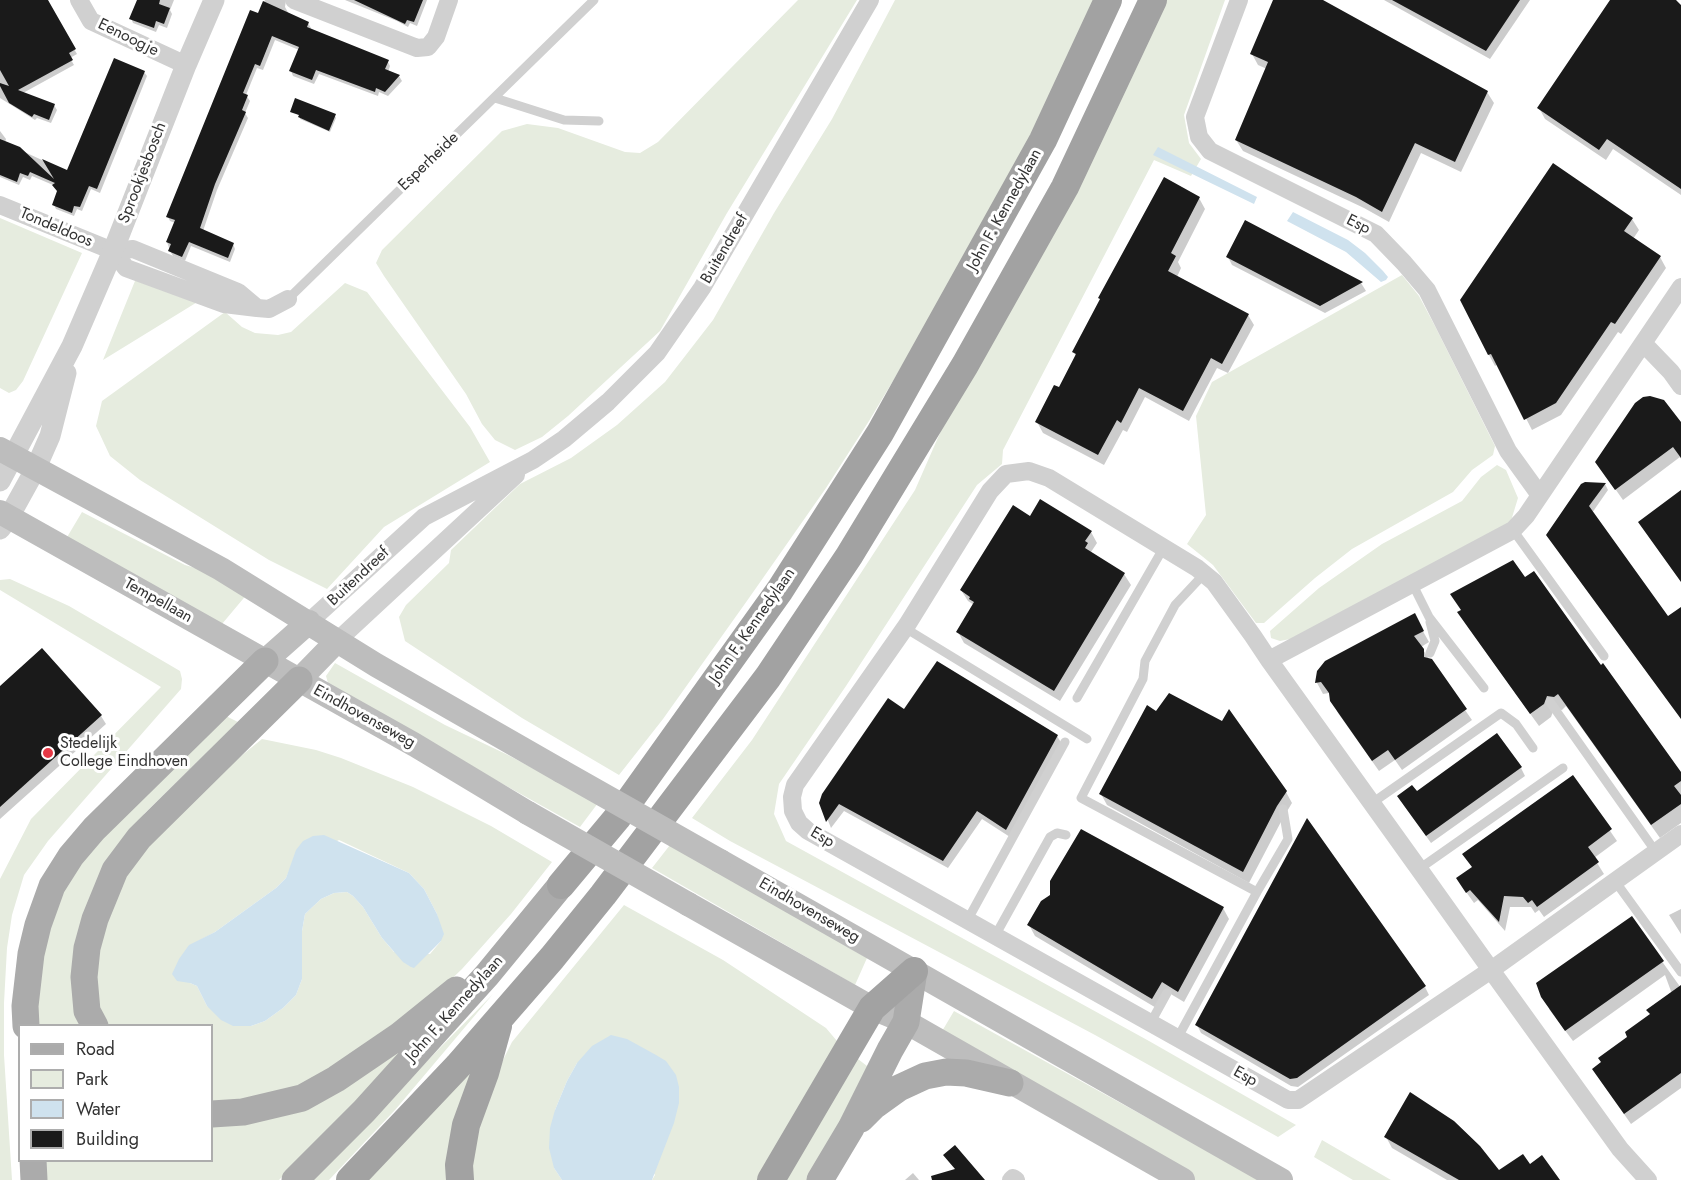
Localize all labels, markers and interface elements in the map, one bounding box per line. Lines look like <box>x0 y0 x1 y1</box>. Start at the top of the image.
street label: Eenoogje <box>94 15 162 61</box>
street label: Sprookjesbosch <box>115 120 171 226</box>
street label: Esperheide <box>395 129 463 195</box>
street label: John F. Kennedylaan <box>964 146 1046 274</box>
street label: Tondeldoos <box>17 204 95 252</box>
street label: Buitendreef <box>697 211 753 287</box>
street label: Esp <box>1343 211 1373 239</box>
street label: Buitendreef <box>324 544 394 610</box>
street label: John F. Kennedylaan <box>706 565 800 687</box>
street label: Tempellaan <box>121 574 195 628</box>
street label: Eindhovenseweg <box>310 681 418 753</box>
place label: Stedelijk College Eindhoven <box>60 734 188 772</box>
marker: Stedelijk College Eindhoven <box>41 746 55 760</box>
street label: Esp <box>807 823 837 853</box>
street label: Eindhovenseweg <box>755 874 863 948</box>
street label: John F. Kennedylaan <box>402 952 508 1066</box>
legend <box>18 1024 213 1162</box>
text: Road <box>76 1036 115 1062</box>
street label: Esp <box>1230 1063 1260 1091</box>
text: Park <box>76 1066 108 1092</box>
text: Water <box>76 1096 120 1122</box>
text: Building <box>76 1126 139 1152</box>

